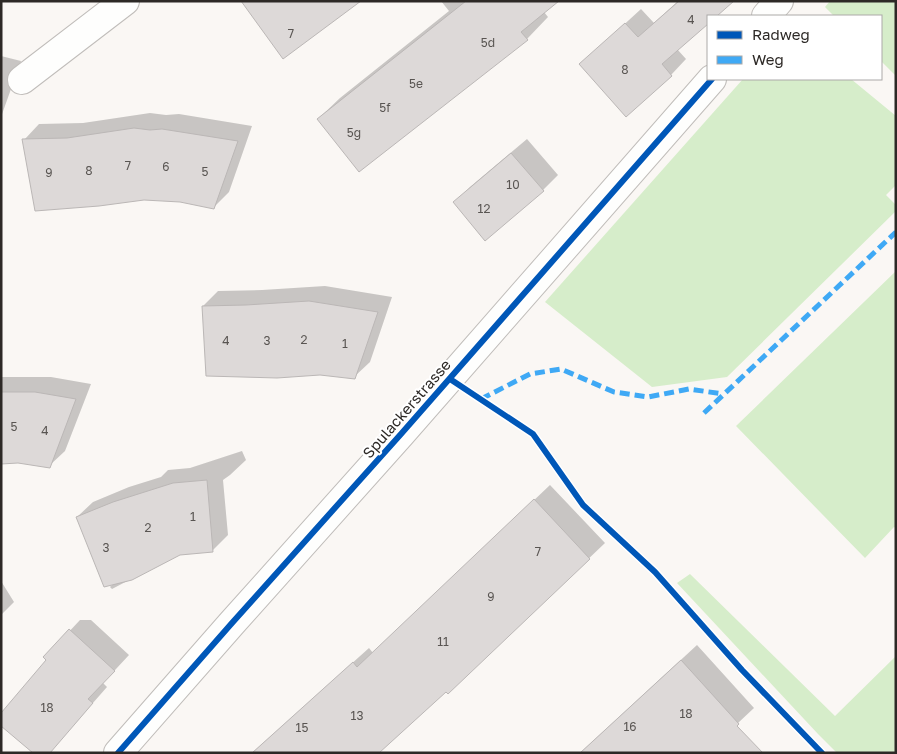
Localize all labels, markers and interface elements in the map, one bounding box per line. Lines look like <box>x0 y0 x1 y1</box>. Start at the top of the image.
house number: 4 <box>687 12 695 27</box>
legend <box>707 15 882 80</box>
text: Radweg <box>752 25 810 43</box>
house number: 7 <box>288 26 294 41</box>
house number: 5d <box>481 35 495 50</box>
text: Weg <box>752 50 784 68</box>
house number: 8 <box>621 62 629 77</box>
house number: 5e <box>409 76 423 91</box>
house number: 5f <box>379 100 391 115</box>
house number: 5g <box>347 125 361 140</box>
house number: 7 <box>125 158 131 173</box>
house number: 6 <box>162 159 170 174</box>
house number: 8 <box>85 163 93 178</box>
house number: 5 <box>202 164 209 179</box>
house number: 9 <box>45 165 53 180</box>
house number: 10 <box>506 177 520 192</box>
house number: 12 <box>478 201 490 216</box>
house number: 2 <box>301 332 308 347</box>
house number: 4 <box>222 333 230 348</box>
house number: 3 <box>263 333 271 348</box>
house number: 1 <box>342 336 348 351</box>
street label: Spulackerstrasse <box>359 355 454 461</box>
house number: 5 <box>11 419 18 434</box>
house number: 4 <box>41 423 49 438</box>
house number: 1 <box>190 509 196 524</box>
house number: 2 <box>145 520 152 535</box>
house number: 3 <box>102 540 110 555</box>
house number: 7 <box>535 544 541 559</box>
house number: 9 <box>487 589 495 604</box>
house number: 11 <box>437 634 449 649</box>
house number: 18 <box>40 700 54 715</box>
house number: 18 <box>679 706 693 721</box>
house number: 13 <box>351 708 363 723</box>
house number: 16 <box>623 719 637 734</box>
house number: 15 <box>296 720 308 735</box>

